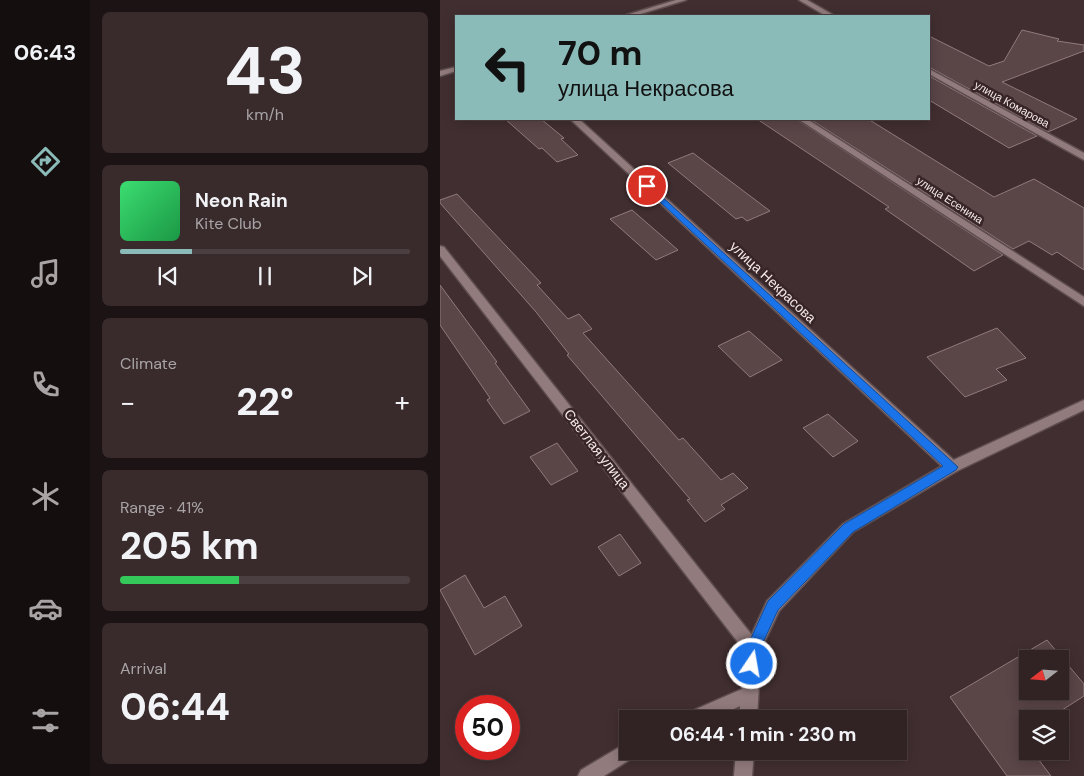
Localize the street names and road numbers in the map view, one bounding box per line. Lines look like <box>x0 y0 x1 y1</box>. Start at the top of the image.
street label: улица Комарова <box>972 78 1053 131</box>
street label: улица Есенина <box>914 173 987 227</box>
street label: улица Некрасова <box>726 237 820 327</box>
street label: Светлая улица <box>560 405 634 493</box>

